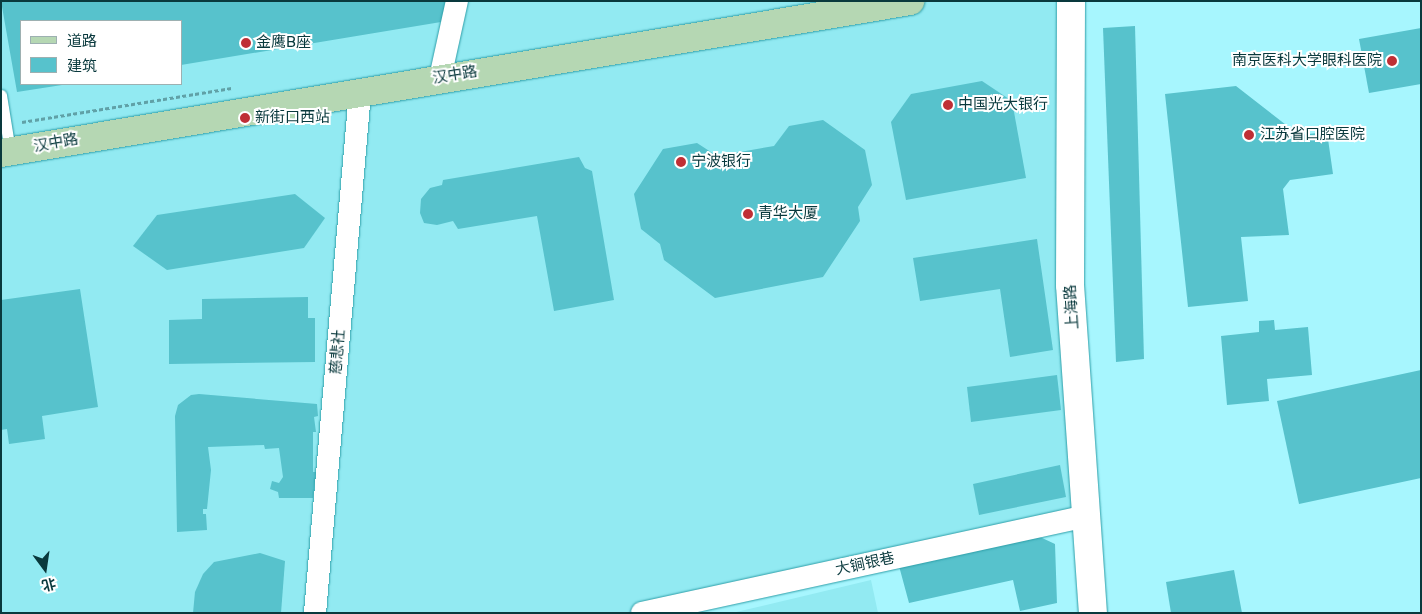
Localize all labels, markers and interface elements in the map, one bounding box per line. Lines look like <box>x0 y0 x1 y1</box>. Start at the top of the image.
legend <box>20 20 182 85</box>
text: 道路 <box>67 32 97 50</box>
place label: 金鹰B座 <box>256 34 311 52</box>
marker: 金鹰B座 <box>240 37 252 49</box>
place label: 南京医科大学眼科医院 <box>1232 52 1382 70</box>
marker: 南京医科大学眼科医院 <box>1386 55 1398 67</box>
text: 建筑 <box>67 57 97 75</box>
street label: 汉中路 <box>431 63 479 87</box>
place label: 中国光大银行 <box>958 96 1048 114</box>
marker: 中国光大银行 <box>942 99 954 111</box>
place label: 新街口西站 <box>255 109 330 127</box>
marker: 新街口西站 <box>239 112 251 124</box>
place label: 江苏省口腔医院 <box>1260 126 1365 144</box>
marker: 江苏省口腔医院 <box>1242 128 1256 142</box>
street label: 汉中路 <box>32 130 80 156</box>
place label: 宁波银行 <box>691 153 751 171</box>
marker: 宁波银行 <box>675 156 687 168</box>
place label: 青华大厦 <box>758 205 818 223</box>
marker: 青华大厦 <box>742 208 754 220</box>
street label: 上海路 <box>1061 284 1083 330</box>
street label: 慈悲社 <box>327 329 349 375</box>
north arrow <box>20 544 70 594</box>
street label: 大锏银巷 <box>834 549 896 579</box>
text: 北 <box>40 574 58 594</box>

